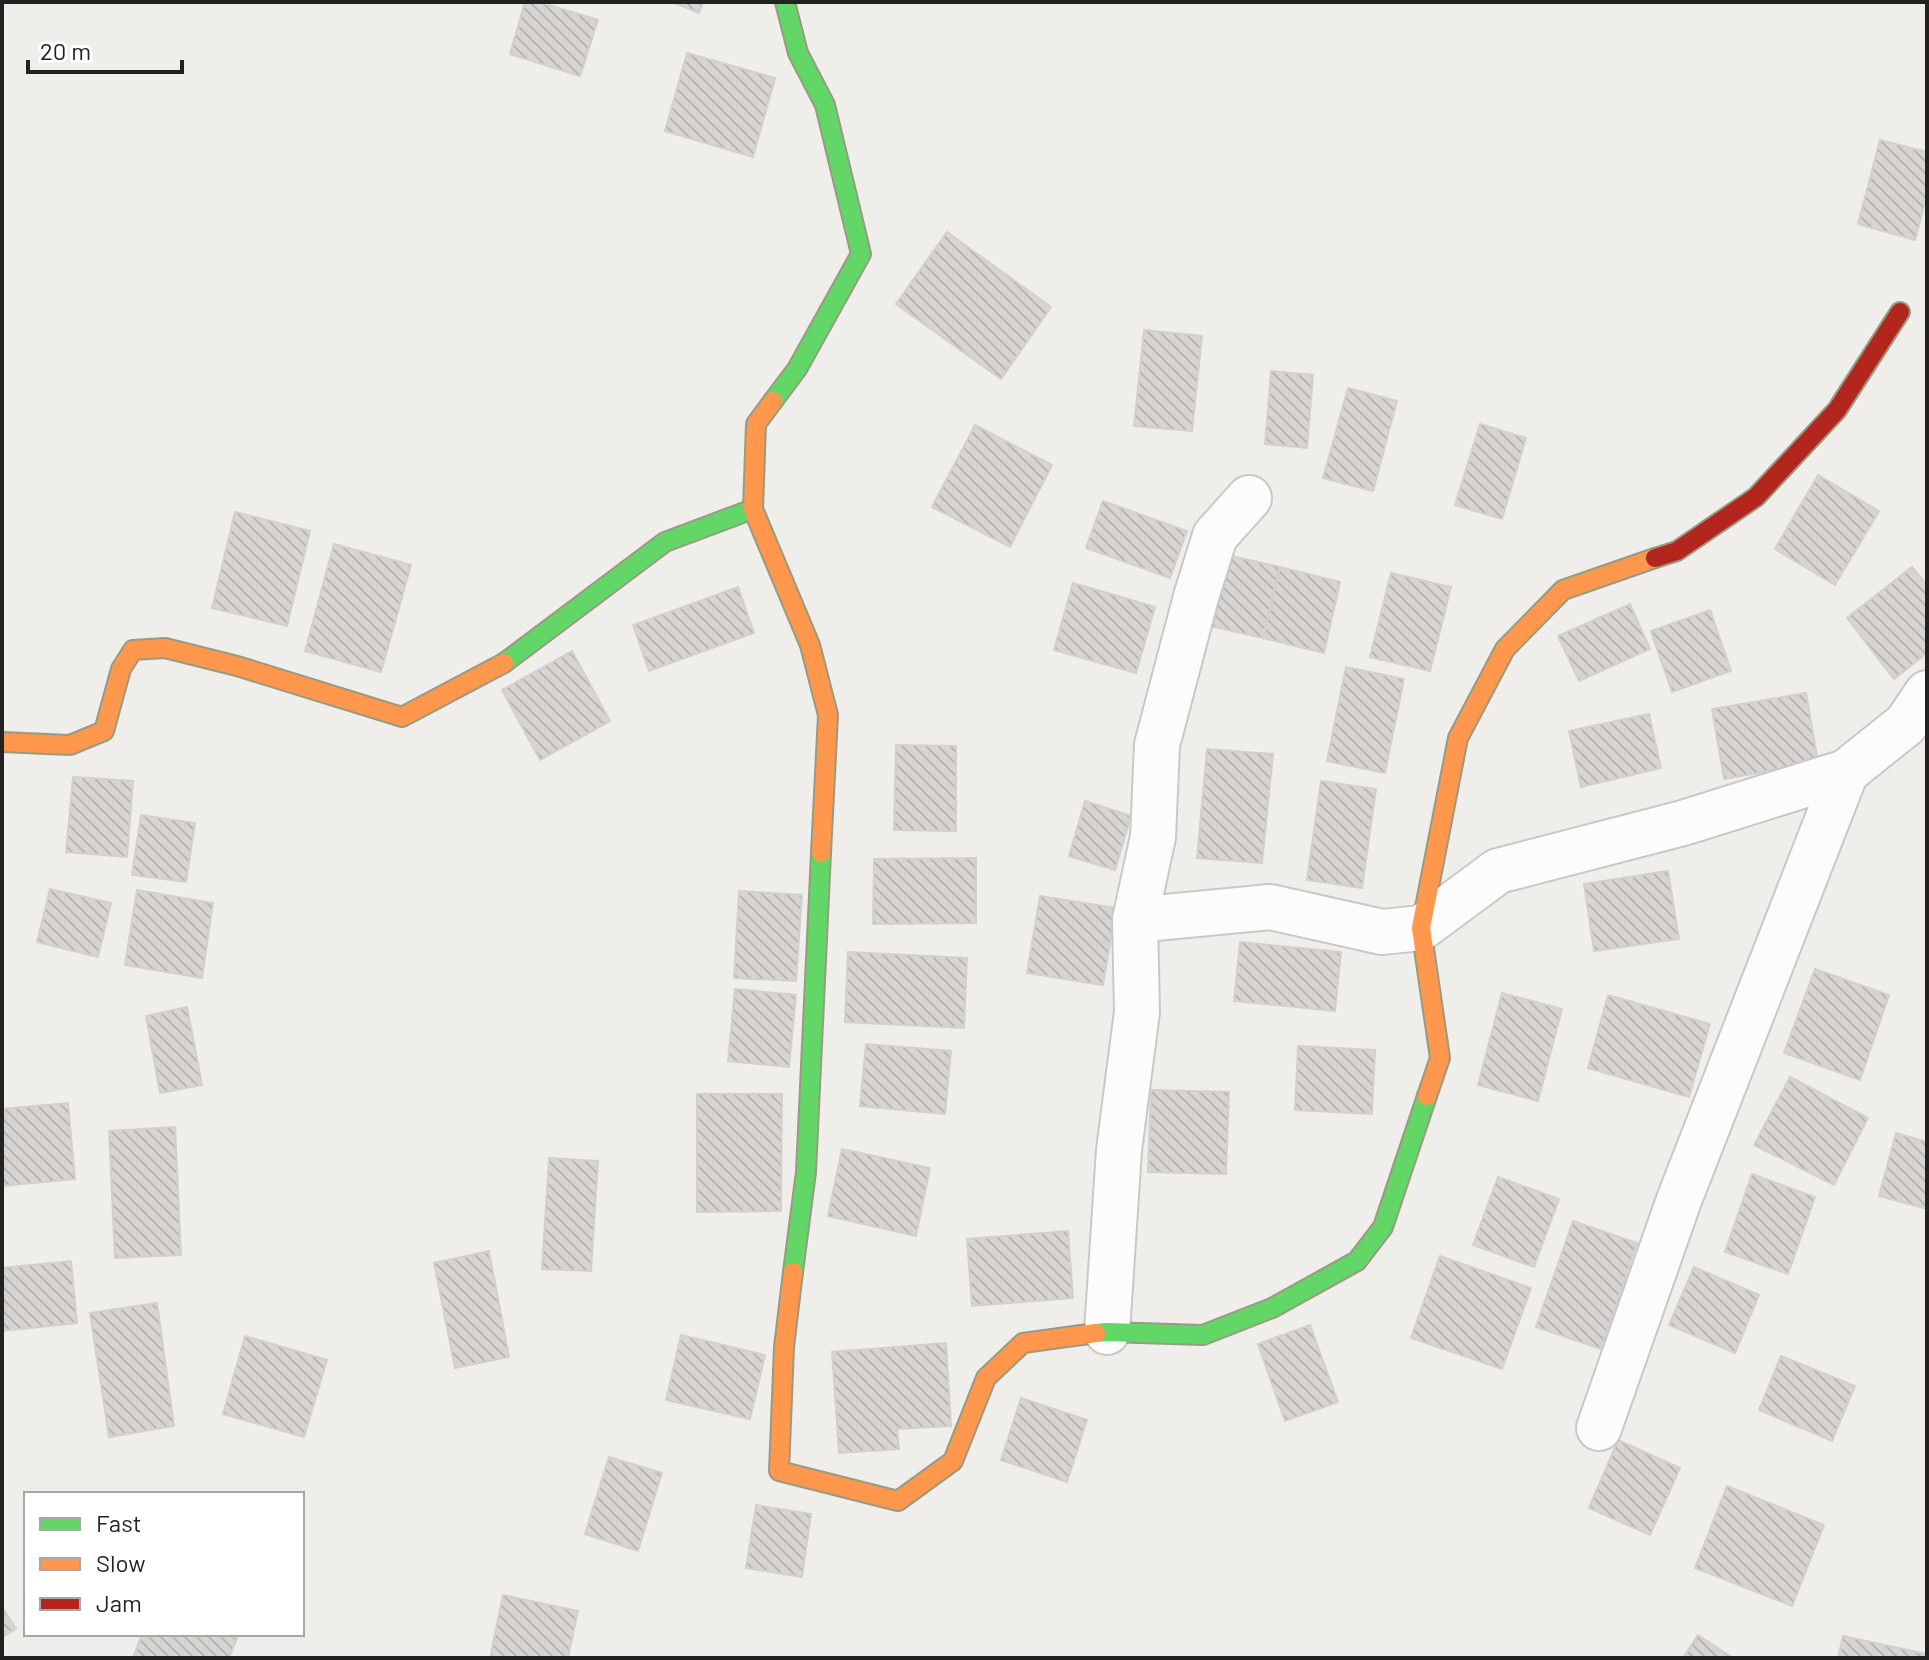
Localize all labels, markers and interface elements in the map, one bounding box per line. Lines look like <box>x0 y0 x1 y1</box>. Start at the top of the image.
scale bar <box>28 24 182 74</box>
text: 20 m <box>40 36 91 65</box>
legend <box>24 1492 304 1636</box>
text: Fast <box>96 1508 141 1537</box>
text: Slow <box>96 1548 145 1577</box>
text: Jam <box>96 1588 142 1617</box>

